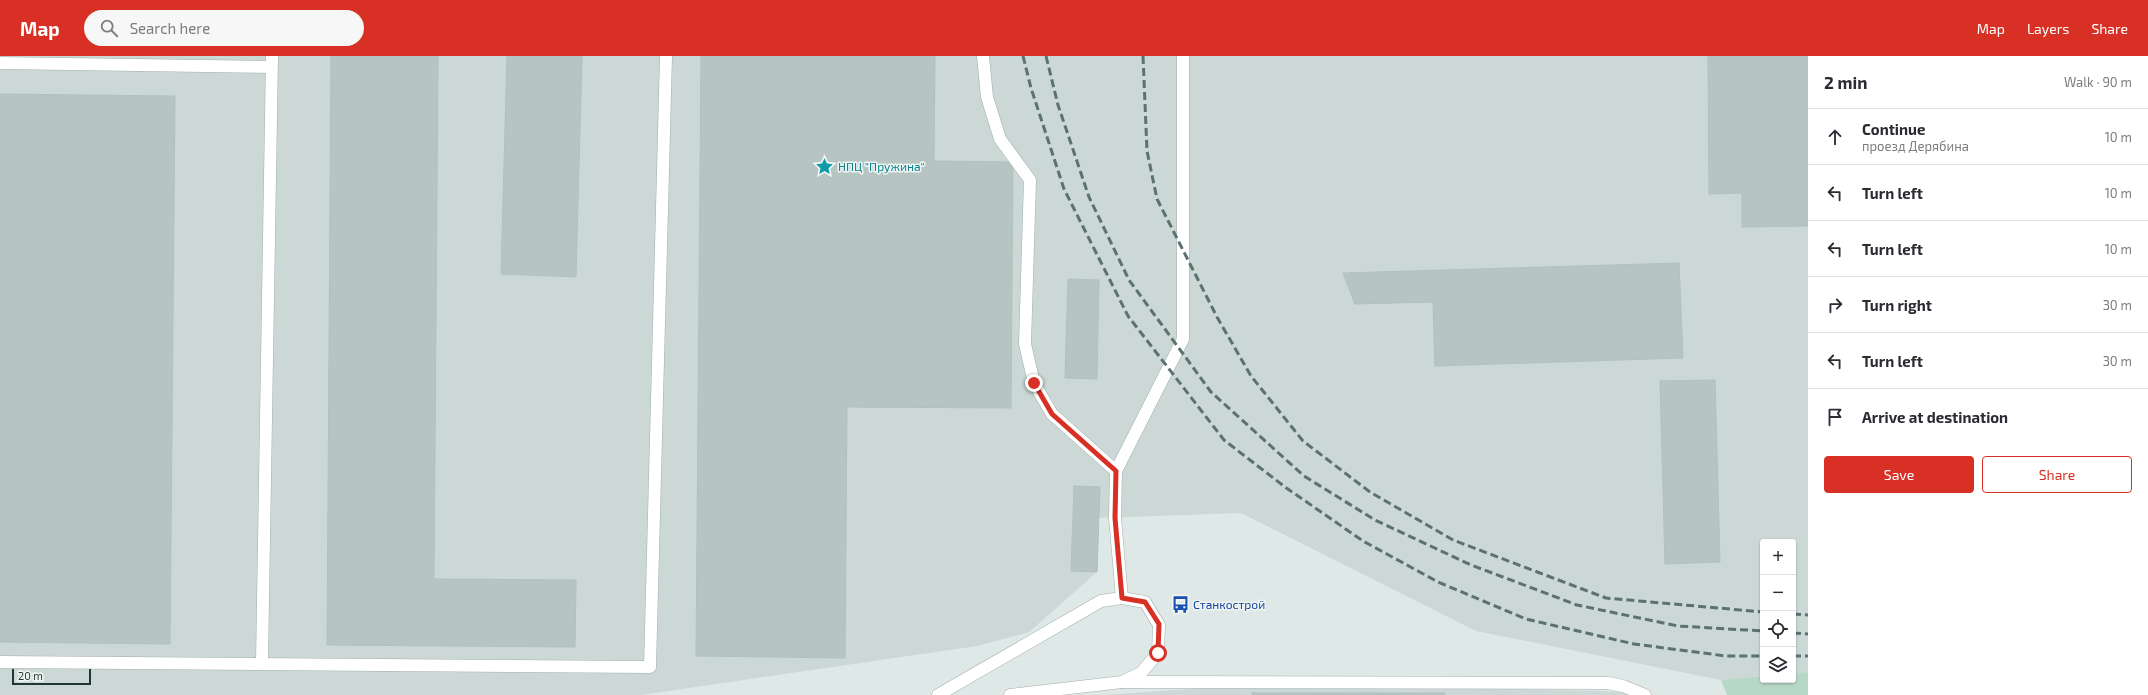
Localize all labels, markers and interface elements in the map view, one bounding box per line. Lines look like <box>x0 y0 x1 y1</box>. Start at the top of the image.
search box <box>84 10 364 46</box>
text: Map <box>20 17 60 40</box>
icon: search <box>98 17 120 39</box>
text: Search here <box>130 19 210 37</box>
text: Map <box>1977 20 2005 37</box>
text: Layers <box>2027 20 2069 37</box>
text: Share <box>2091 20 2128 37</box>
text: 2 min <box>1824 72 1867 92</box>
text: Walk · 90 m <box>2064 74 2132 90</box>
text: Continue <box>1862 120 1925 138</box>
icon: ahead <box>1824 126 1846 148</box>
text: 10 m <box>2105 129 2132 145</box>
text: проезд Дерябина <box>1862 138 1969 154</box>
place icon: НПЦ "Пружина" <box>815 156 835 176</box>
place label: НПЦ "Пружина" <box>838 159 925 174</box>
icon: left <box>1824 182 1846 204</box>
text: Turn left <box>1862 184 1923 202</box>
text: 10 m <box>2105 185 2132 201</box>
icon: left <box>1824 238 1846 260</box>
text: Turn left <box>1862 240 1923 258</box>
text: 10 m <box>2105 241 2132 257</box>
icon: right <box>1824 294 1846 316</box>
text: Turn right <box>1862 296 1932 314</box>
text: 30 m <box>2103 297 2132 313</box>
icon: left <box>1824 350 1846 372</box>
text: Turn left <box>1862 352 1923 370</box>
text: 30 m <box>2103 353 2132 369</box>
route end <box>1025 374 1043 392</box>
icon: arrive <box>1824 406 1846 428</box>
text: Arrive at destination <box>1862 408 2008 426</box>
button: Save <box>1824 456 1974 493</box>
button: Share <box>1982 456 2132 493</box>
map controls <box>1760 539 1796 683</box>
button: + <box>1760 539 1796 575</box>
button: − <box>1760 575 1796 611</box>
bus stop icon: Станкострой <box>1170 594 1190 614</box>
place label: Станкострой <box>1193 597 1265 611</box>
button: locate <box>1760 611 1796 647</box>
route start <box>1149 644 1167 662</box>
button: layers <box>1760 647 1796 683</box>
scale bar <box>12 667 91 686</box>
text: 20 m <box>18 669 43 682</box>

